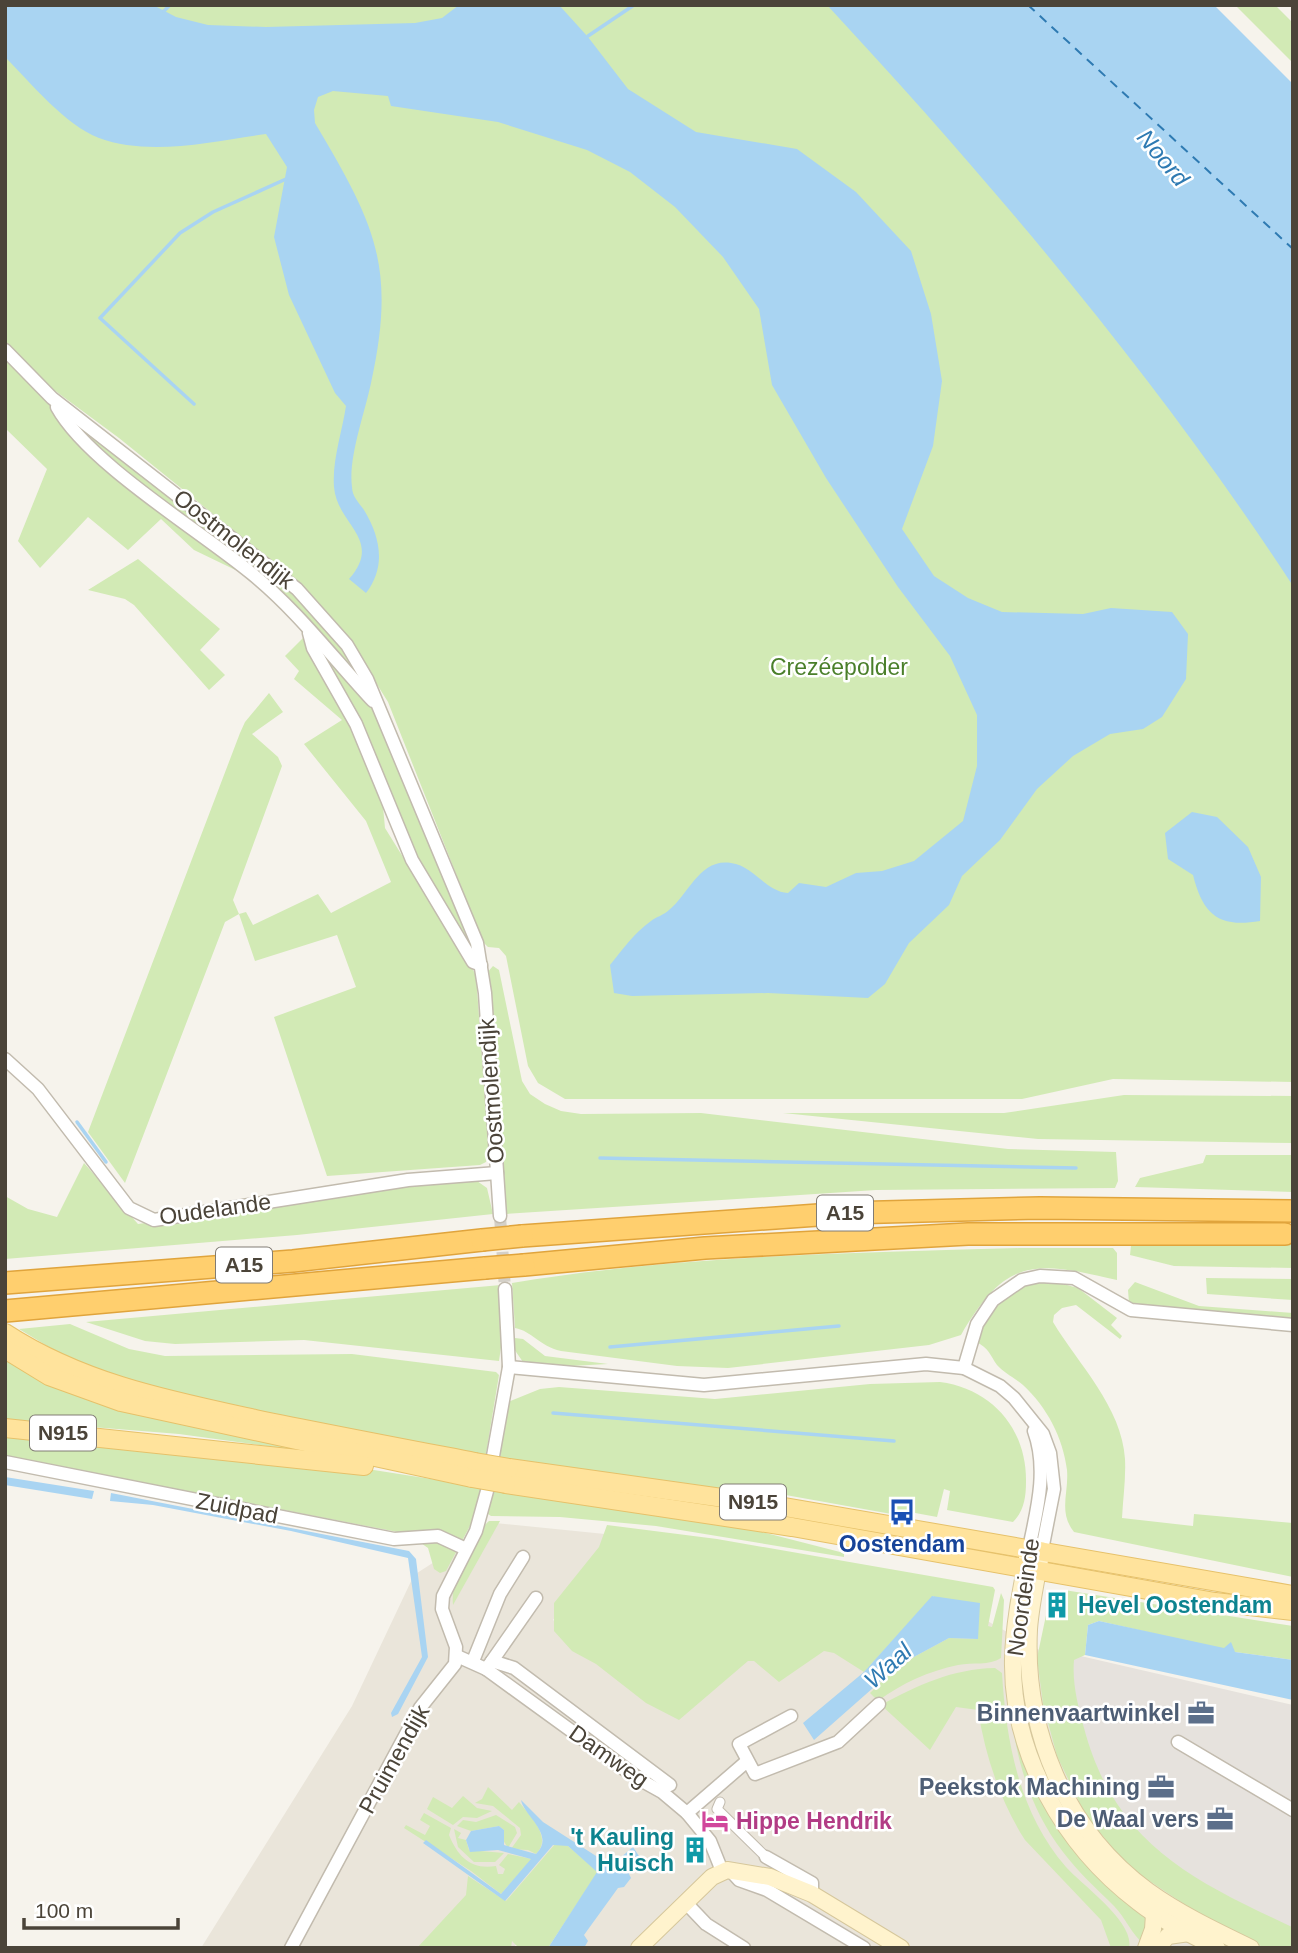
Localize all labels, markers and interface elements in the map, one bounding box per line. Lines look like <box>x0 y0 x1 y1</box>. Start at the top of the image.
water label: Noord <box>1132 124 1195 192</box>
street label: Oostmolendijk <box>169 484 300 594</box>
park label: Crezéepolder <box>770 654 908 680</box>
street label: Oostmolendijk <box>473 1017 509 1165</box>
street label: Oudelande <box>157 1188 273 1230</box>
road number: A15 <box>817 1196 873 1230</box>
road number: A15 <box>216 1248 272 1282</box>
road number: N915 <box>30 1416 96 1450</box>
road number: N915 <box>720 1484 786 1520</box>
street label: Zuidpad <box>194 1487 280 1529</box>
bus stop icon: Oostendam <box>887 1497 917 1527</box>
place label: Oostendam <box>839 1531 965 1557</box>
street label: Noordeinde <box>1002 1536 1044 1658</box>
building icon: Hevel Oostendam <box>1042 1590 1072 1620</box>
place label: Hevel Oostendam <box>1078 1592 1272 1618</box>
water label: Waal <box>858 1637 917 1694</box>
office icon: Binnenvaartwinkel <box>1186 1698 1216 1728</box>
street label: Pruimendijk <box>354 1700 435 1818</box>
place label: Binnenvaartwinkel <box>977 1700 1180 1726</box>
street label: Damweg <box>564 1719 654 1793</box>
office icon: Peekstok Machining <box>1146 1772 1176 1802</box>
place label: Peekstok Machining <box>919 1774 1140 1800</box>
office icon: De Waal vers <box>1205 1804 1235 1834</box>
hotel icon: Hippe Hendrik <box>700 1806 730 1836</box>
place label: De Waal vers <box>1057 1806 1199 1832</box>
place label: Hippe Hendrik <box>736 1808 892 1834</box>
place label: 't Kauling Huisch <box>570 1824 674 1876</box>
building icon: 't Kauling Huisch <box>680 1835 710 1865</box>
scale bar <box>24 1886 178 1930</box>
text: 100 m <box>35 1899 93 1922</box>

